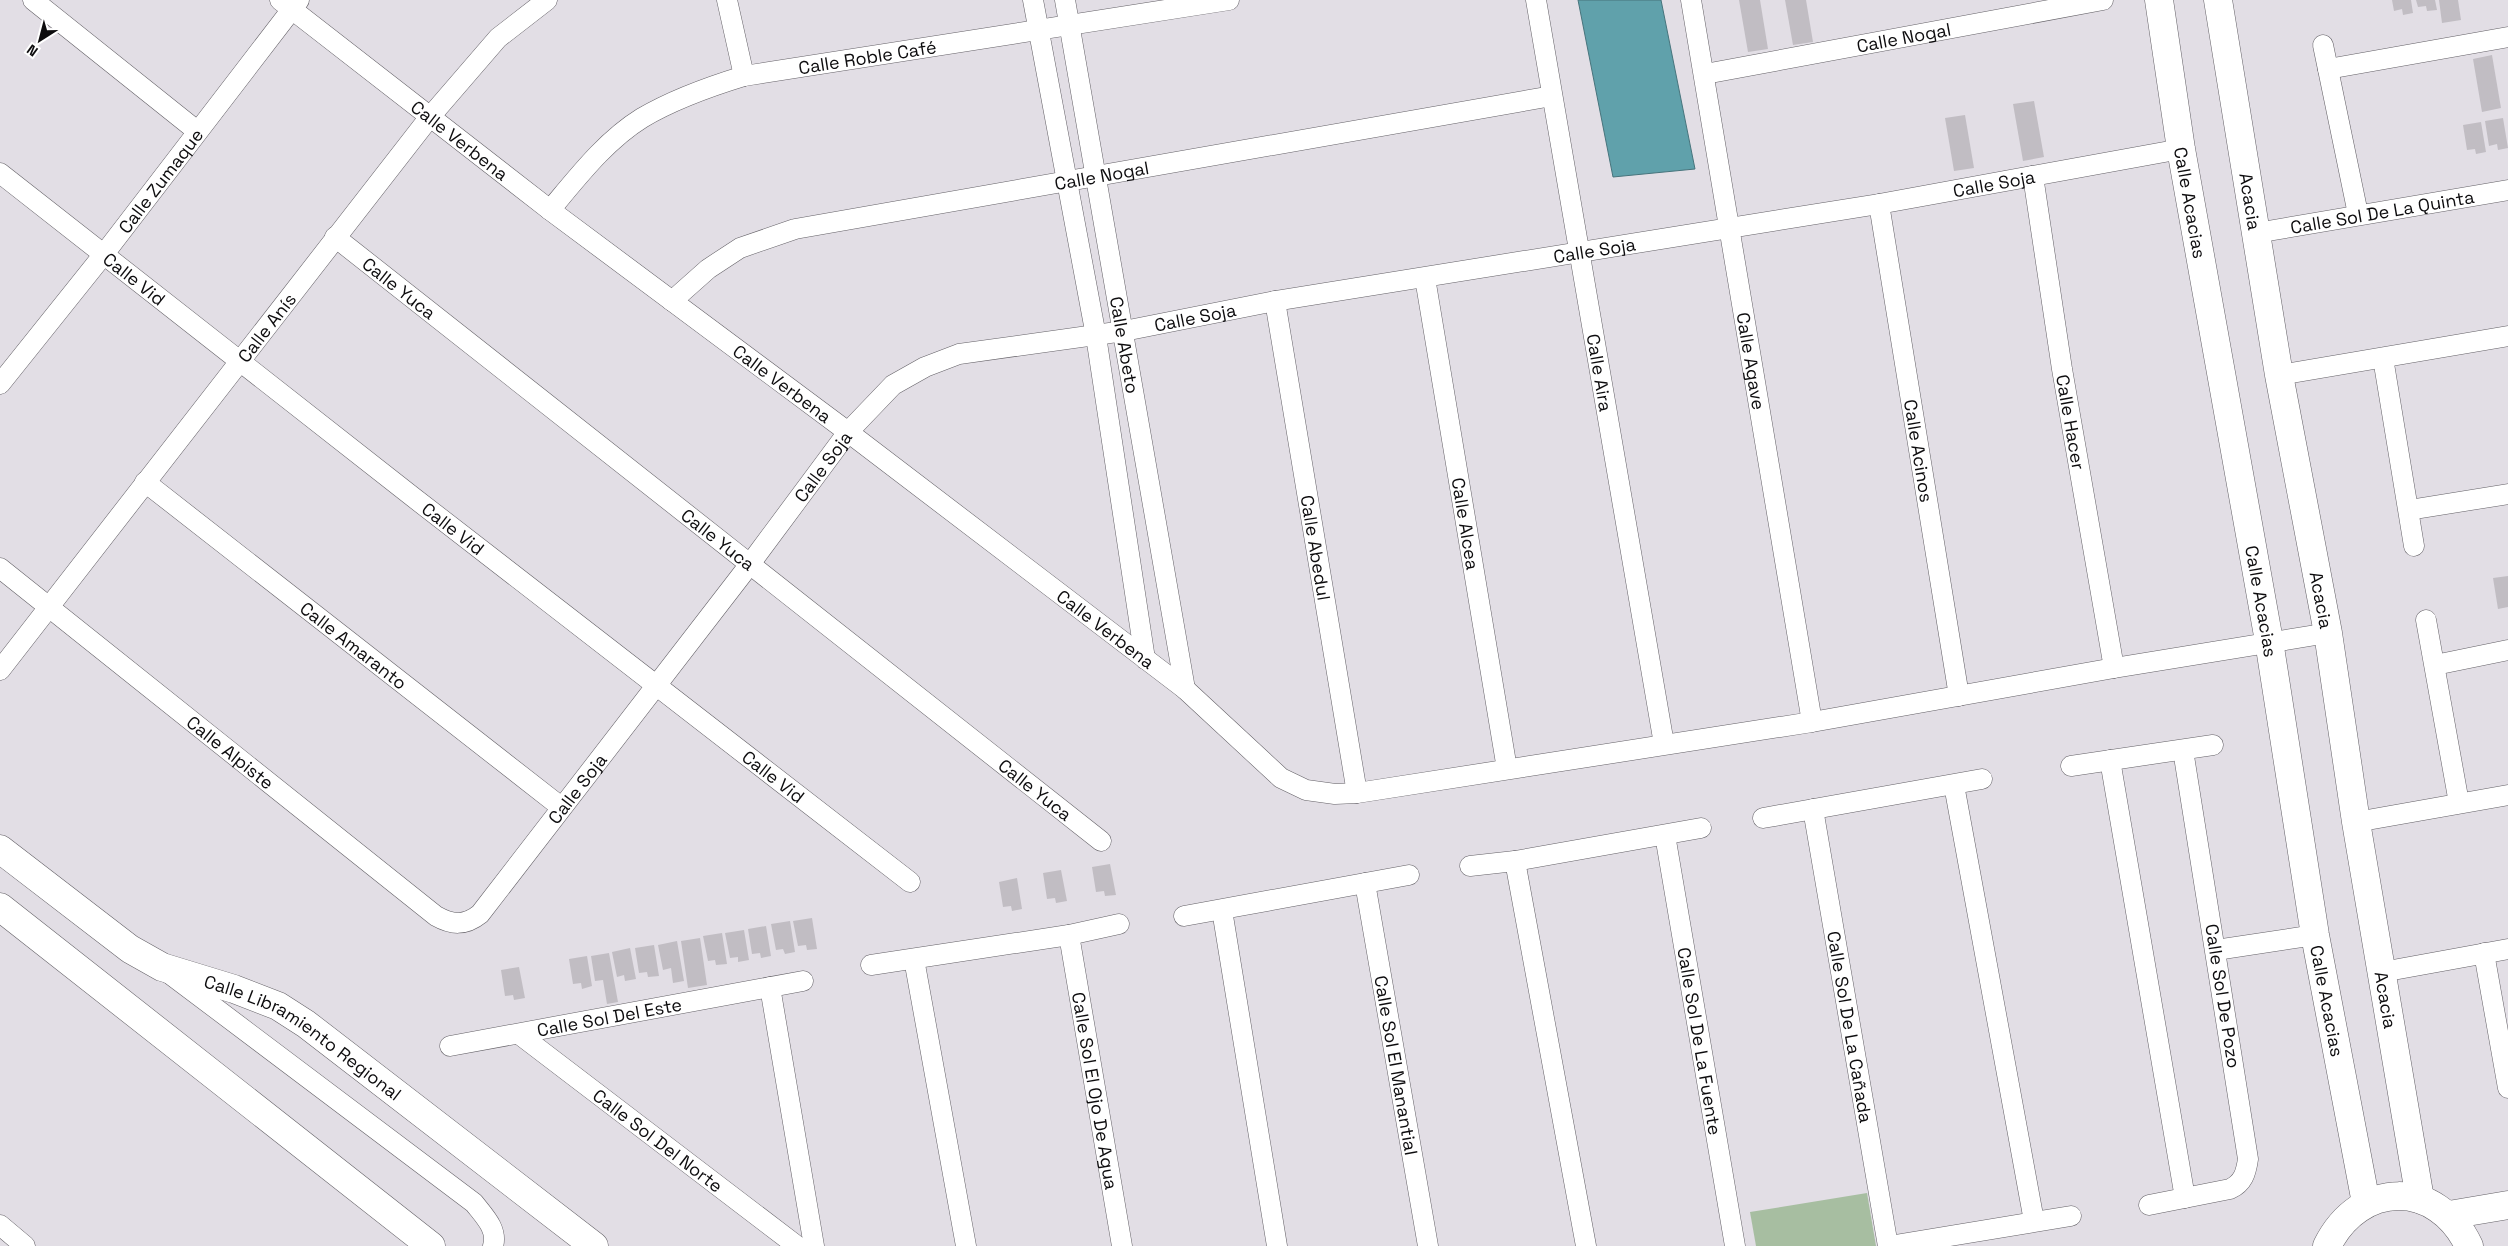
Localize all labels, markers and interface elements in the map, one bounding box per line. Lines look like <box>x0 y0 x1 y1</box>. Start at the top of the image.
north arrow <box>15 15 65 65</box>
street label: Calle Nogal <box>1855 17 1953 57</box>
street label: Calle Roble Café <box>797 35 938 79</box>
text: N <box>23 40 41 61</box>
street label: Calle Verbena <box>407 95 513 185</box>
street label: Calle Zumaque <box>113 124 208 238</box>
street label: Calle Acacias <box>2169 145 2212 260</box>
street label: Calle Nogal <box>1053 156 1151 195</box>
street label: Calle Soja <box>1951 164 2037 202</box>
street label: Acacia <box>2235 171 2267 232</box>
street label: Calle Sol De La Quinta <box>2288 184 2476 238</box>
street label: Calle Soja <box>1552 232 1637 268</box>
street label: Calle Vid <box>99 247 170 310</box>
street label: Calle Yuca <box>358 252 441 324</box>
street label: Calle Anís <box>232 288 301 367</box>
street label: Calle Abeto <box>1105 294 1145 395</box>
street label: Calle Soja <box>1152 298 1238 336</box>
street label: Calle Agave <box>1732 310 1771 411</box>
street label: Calle Aira <box>1582 332 1618 413</box>
street label: Calle Verbena <box>729 339 836 428</box>
street label: Calle Hacer <box>2052 373 2091 472</box>
street label: Calle Acinos <box>1899 398 1939 504</box>
street label: Calle Soja <box>789 426 856 507</box>
street label: Calle Alcea <box>1447 476 1485 572</box>
street label: Calle Abedul <box>1296 493 1336 602</box>
street label: Calle Vid <box>417 497 489 560</box>
street label: Calle Yuca <box>677 503 760 575</box>
street label: Calle Acacias <box>2241 544 2283 659</box>
street label: Acacia <box>2305 570 2338 631</box>
street label: Calle Verbena <box>1052 584 1160 673</box>
street label: Calle Amaranto <box>296 596 412 694</box>
street label: Calle Alpiste <box>182 710 279 794</box>
street label: Calle Vid <box>738 745 809 808</box>
street label: Calle Soja <box>542 748 611 828</box>
street label: Calle Yuca <box>994 753 1077 825</box>
street label: Calle Sol De Pozo <box>2200 922 2246 1070</box>
street label: Calle Sol De La Cañada <box>1823 929 1878 1125</box>
street label: Calle Acacias <box>2306 943 2349 1058</box>
street label: Calle Sol De La Fuente <box>1673 945 1727 1137</box>
street label: Calle Libramiento Regional <box>202 969 406 1105</box>
street label: Acacia <box>2370 969 2402 1030</box>
street label: Calle Sol El Manantial <box>1370 974 1424 1157</box>
street label: Calle Sol El Ojo De Agua <box>1067 990 1124 1191</box>
street label: Calle Sol Del Este <box>535 992 684 1041</box>
street label: Calle Sol Del Norte <box>589 1083 728 1197</box>

